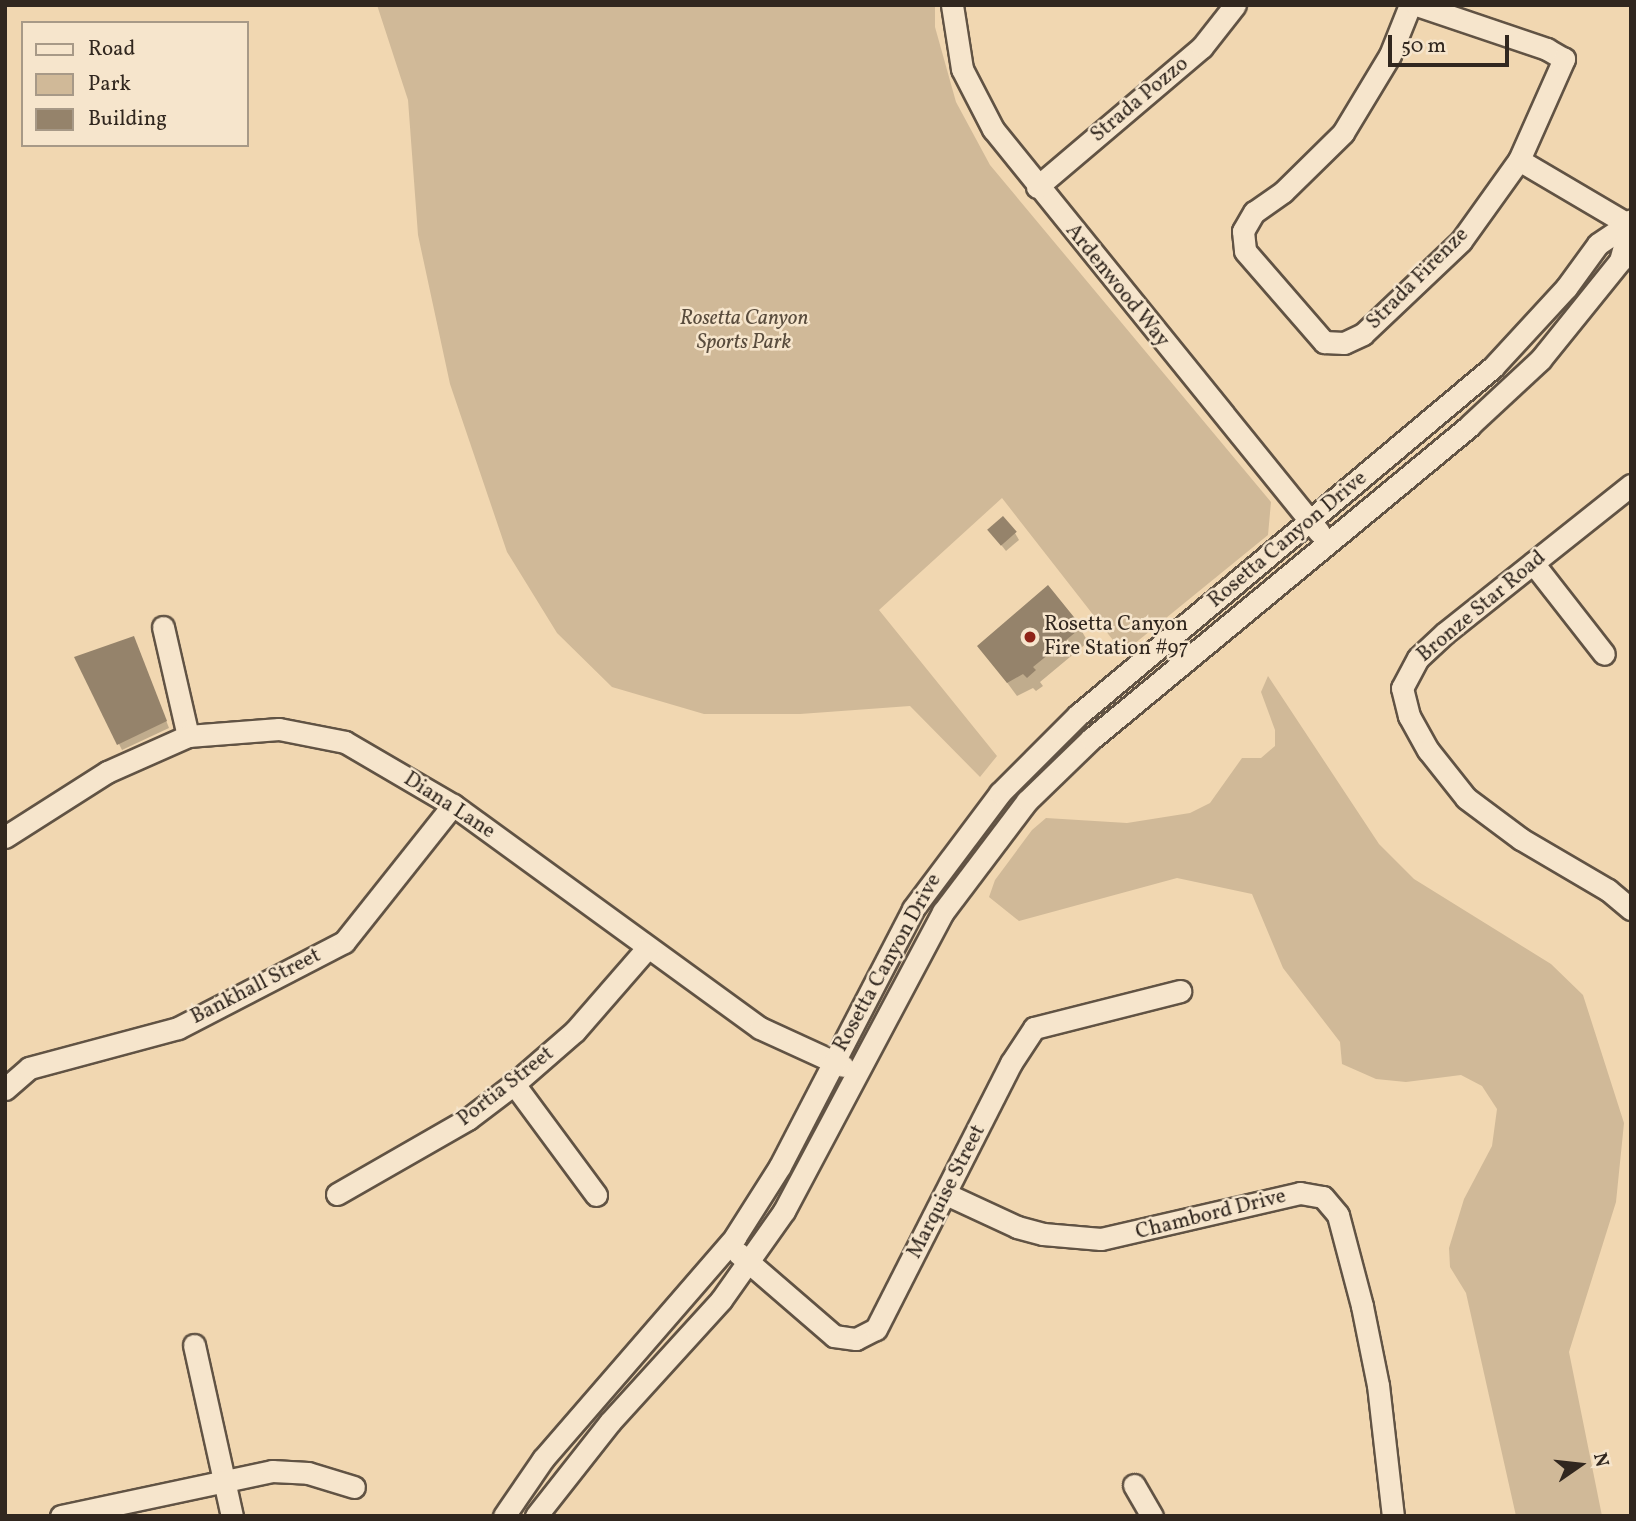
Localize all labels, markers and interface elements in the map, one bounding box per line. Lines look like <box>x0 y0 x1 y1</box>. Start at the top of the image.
legend <box>21 21 248 147</box>
scale bar <box>1391 21 1512 65</box>
text: 50 m <box>1401 32 1446 61</box>
text: Road <box>88 35 135 64</box>
street label: Strada Pozzo <box>1086 52 1194 148</box>
text: Park <box>88 70 131 99</box>
text: Building <box>88 105 167 134</box>
street label: Ardenwood Way <box>1059 219 1175 353</box>
street label: Strada Firenze <box>1362 223 1474 335</box>
park label: Rosetta Canyon Sports Park <box>680 306 808 356</box>
street label: Rosetta Canyon Drive <box>1204 466 1372 614</box>
street label: Bronze Star Road <box>1413 546 1551 668</box>
place label: Rosetta Canyon Fire Station #97 <box>1044 612 1189 662</box>
marker: Rosetta Canyon Fire Station #97 <box>1022 629 1038 645</box>
street label: Diana Lane <box>399 767 499 845</box>
street label: Rosetta Canyon Drive <box>829 870 947 1056</box>
street label: Bankhall Street <box>187 943 325 1031</box>
street label: Portia Street <box>453 1042 559 1132</box>
street label: Marquise Street <box>902 1121 992 1263</box>
street label: Chambord Drive <box>1133 1184 1289 1246</box>
north arrow <box>1545 1430 1615 1500</box>
text: N <box>1586 1450 1615 1470</box>

